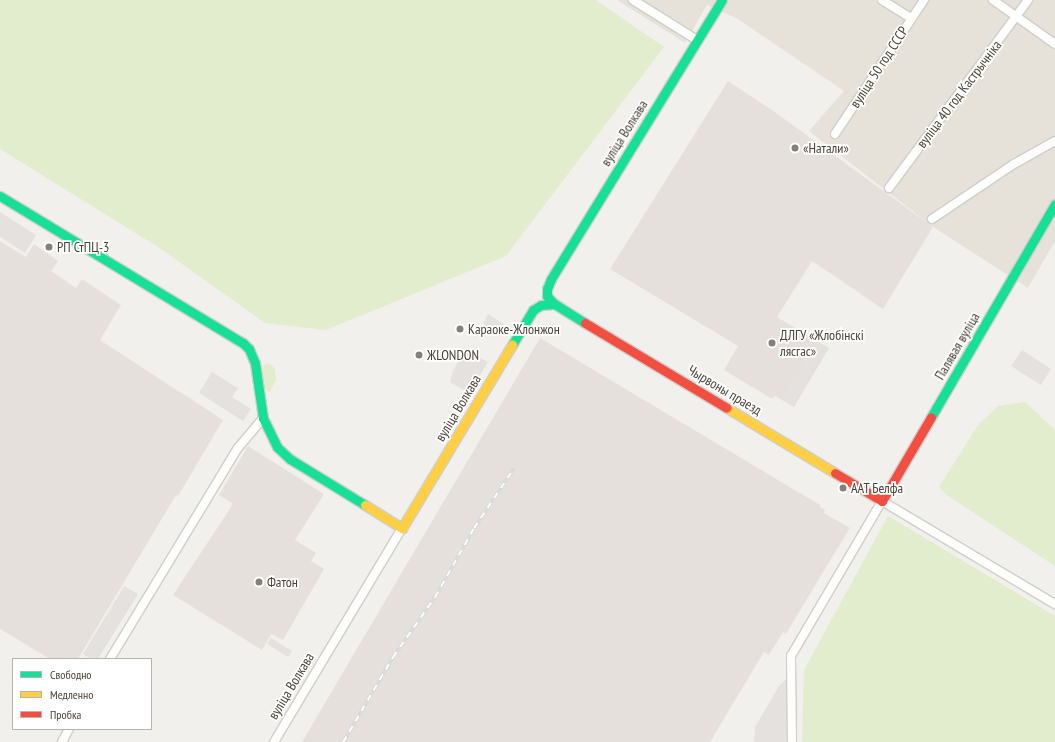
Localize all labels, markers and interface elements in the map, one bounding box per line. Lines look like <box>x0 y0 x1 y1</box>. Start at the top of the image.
street label: вуліца 50 год СССР <box>846 23 912 111</box>
street label: вуліца 40 год Кастрычніка <box>913 37 1005 151</box>
street label: вуліца Волкава <box>597 97 651 169</box>
place label: «Натали» <box>803 140 849 156</box>
marker: «Натали» <box>790 143 800 153</box>
place label: РП СтПЦ-3 <box>57 239 109 255</box>
marker: РП СтПЦ-3 <box>44 242 54 252</box>
street label: Палявая вуліца <box>931 309 983 383</box>
place label: Караоке-Жлонжон <box>468 321 560 337</box>
marker: Караоке-Жлонжон <box>455 324 465 334</box>
place label: ДЛГУ «Жлобінскі лясгас» <box>780 327 864 360</box>
marker: ДЛГУ «Жлобінскі лясгас» <box>767 338 777 348</box>
place label: ЖLONDON <box>427 347 479 363</box>
marker: ЖLONDON <box>414 350 424 360</box>
street label: Чырвоны праезд <box>685 361 765 419</box>
street label: вуліца Волкава <box>432 372 484 444</box>
place label: ААТ Белфа <box>851 480 903 496</box>
marker: ААТ Белфа <box>838 483 848 493</box>
place label: Фатон <box>267 574 298 590</box>
marker: Фатон <box>254 577 264 587</box>
street label: вуліца Волкава <box>265 650 317 722</box>
legend <box>12 658 152 730</box>
text: Свободно <box>50 667 92 682</box>
text: Медленно <box>50 687 93 702</box>
text: Пробка <box>50 707 81 722</box>

